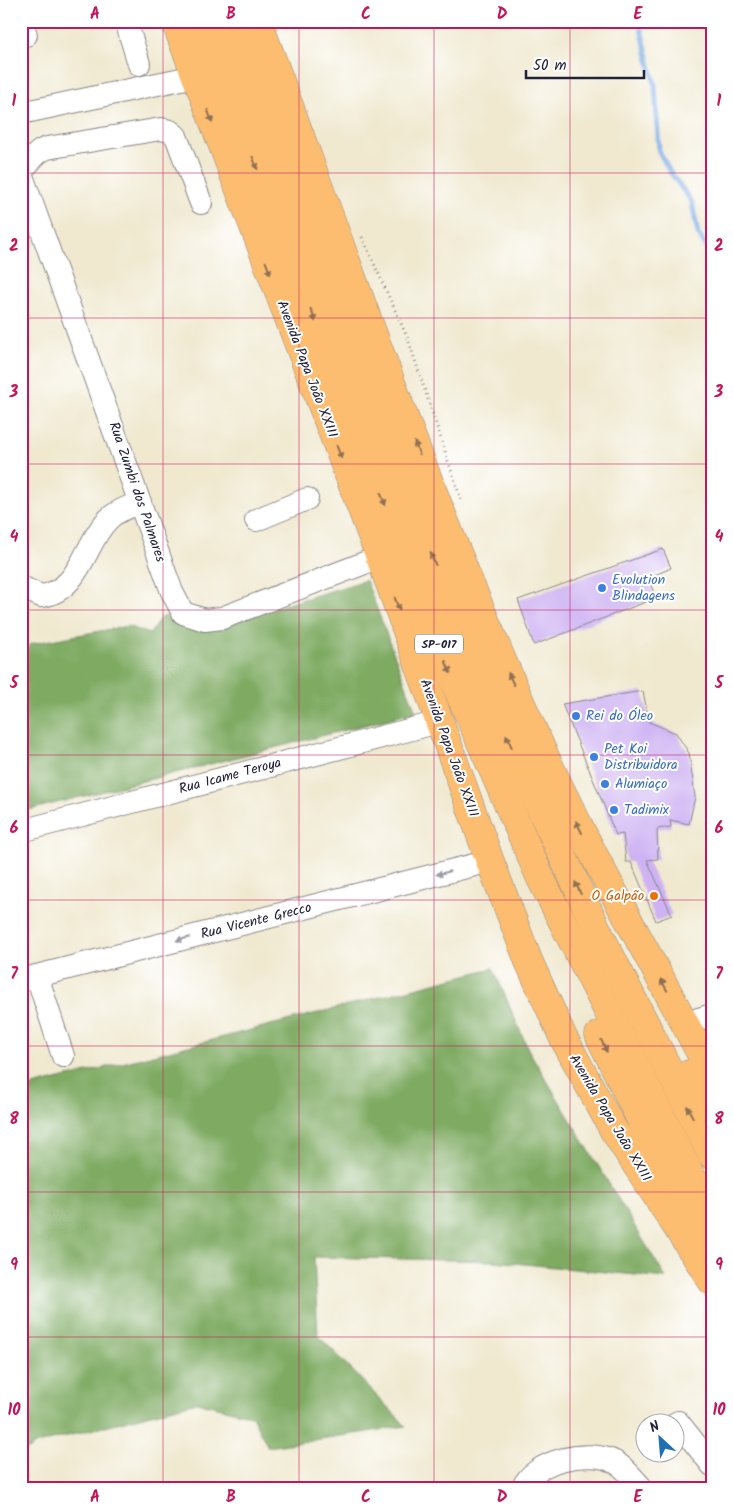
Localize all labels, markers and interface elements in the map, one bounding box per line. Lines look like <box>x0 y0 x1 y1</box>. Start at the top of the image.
text: A <box>90 2 100 27</box>
text: B <box>226 2 236 27</box>
text: C <box>361 2 371 27</box>
text: D <box>497 2 508 27</box>
text: E <box>634 2 644 27</box>
scale bar <box>526 48 643 80</box>
text: 50 m <box>533 54 567 78</box>
text: 1 <box>12 89 17 114</box>
text: 1 <box>717 89 722 114</box>
one-way arrow <box>207 109 215 123</box>
one-way arrow <box>252 155 260 170</box>
text: 2 <box>9 234 19 259</box>
text: 2 <box>714 234 724 259</box>
one-way arrow <box>264 261 272 276</box>
street label: Avenida Papa João XXIII <box>271 297 343 441</box>
one-way arrow <box>309 308 317 323</box>
text: 3 <box>9 380 19 405</box>
text: 3 <box>714 380 724 405</box>
street label: Rua Zumbi dos Palmares <box>103 419 171 565</box>
one-way arrow <box>413 440 420 455</box>
one-way arrow <box>335 445 343 460</box>
one-way arrow <box>379 492 387 507</box>
text: 4 <box>10 525 19 550</box>
text: 4 <box>715 525 724 550</box>
one-way arrow <box>429 551 436 566</box>
place label: Evolution Blindagens <box>612 569 675 607</box>
marker: Evolution Blindagens <box>596 582 608 594</box>
one-way arrow <box>393 597 401 612</box>
road number: SP-017 <box>415 634 463 654</box>
one-way arrow <box>445 660 453 674</box>
text: 5 <box>9 671 20 696</box>
text: 5 <box>714 671 725 696</box>
one-way arrow <box>506 672 514 686</box>
street label: Avenida Papa João XXIII <box>414 676 484 820</box>
place label: Rei do Óleo <box>586 705 653 727</box>
marker: Rei do Óleo <box>570 710 582 722</box>
one-way arrow <box>505 734 513 748</box>
place label: Pet Koi Distribuidora <box>604 738 678 776</box>
marker: Pet Koi Distribuidora <box>588 751 600 763</box>
street label: Rua Icame Teroya <box>176 752 284 800</box>
place label: Alumiaço <box>615 773 667 795</box>
marker: Alumiaço <box>599 778 611 790</box>
place label: Tadimix <box>624 799 670 821</box>
marker: Tadimix <box>608 804 620 816</box>
text: 6 <box>10 816 19 841</box>
text: 6 <box>715 816 724 841</box>
one-way arrow <box>575 820 583 834</box>
one-way arrow <box>435 869 450 877</box>
one-way arrow <box>574 881 582 895</box>
place label: O Galpão <box>592 885 644 907</box>
marker: O Galpão <box>648 890 660 902</box>
street label: Rua Vicente Grecco <box>198 897 314 945</box>
one-way arrow <box>176 935 191 943</box>
text: 7 <box>10 962 18 987</box>
text: 7 <box>715 962 723 987</box>
one-way arrow <box>660 978 668 993</box>
one-way arrow <box>600 1039 609 1054</box>
street label: Avenida Papa João XXIII <box>563 1050 657 1186</box>
one-way arrow <box>686 1105 694 1119</box>
text: 8 <box>9 1107 19 1132</box>
text: 8 <box>714 1107 724 1132</box>
text: 9 <box>10 1253 18 1278</box>
text: 9 <box>715 1253 723 1278</box>
text: 10 <box>7 1398 21 1423</box>
text: 10 <box>712 1398 726 1423</box>
north arrow <box>636 1412 686 1462</box>
text: N <box>646 1415 664 1439</box>
text: A <box>90 1485 100 1510</box>
text: B <box>226 1485 236 1510</box>
text: C <box>361 1485 371 1510</box>
text: D <box>497 1485 508 1510</box>
text: E <box>634 1485 644 1510</box>

